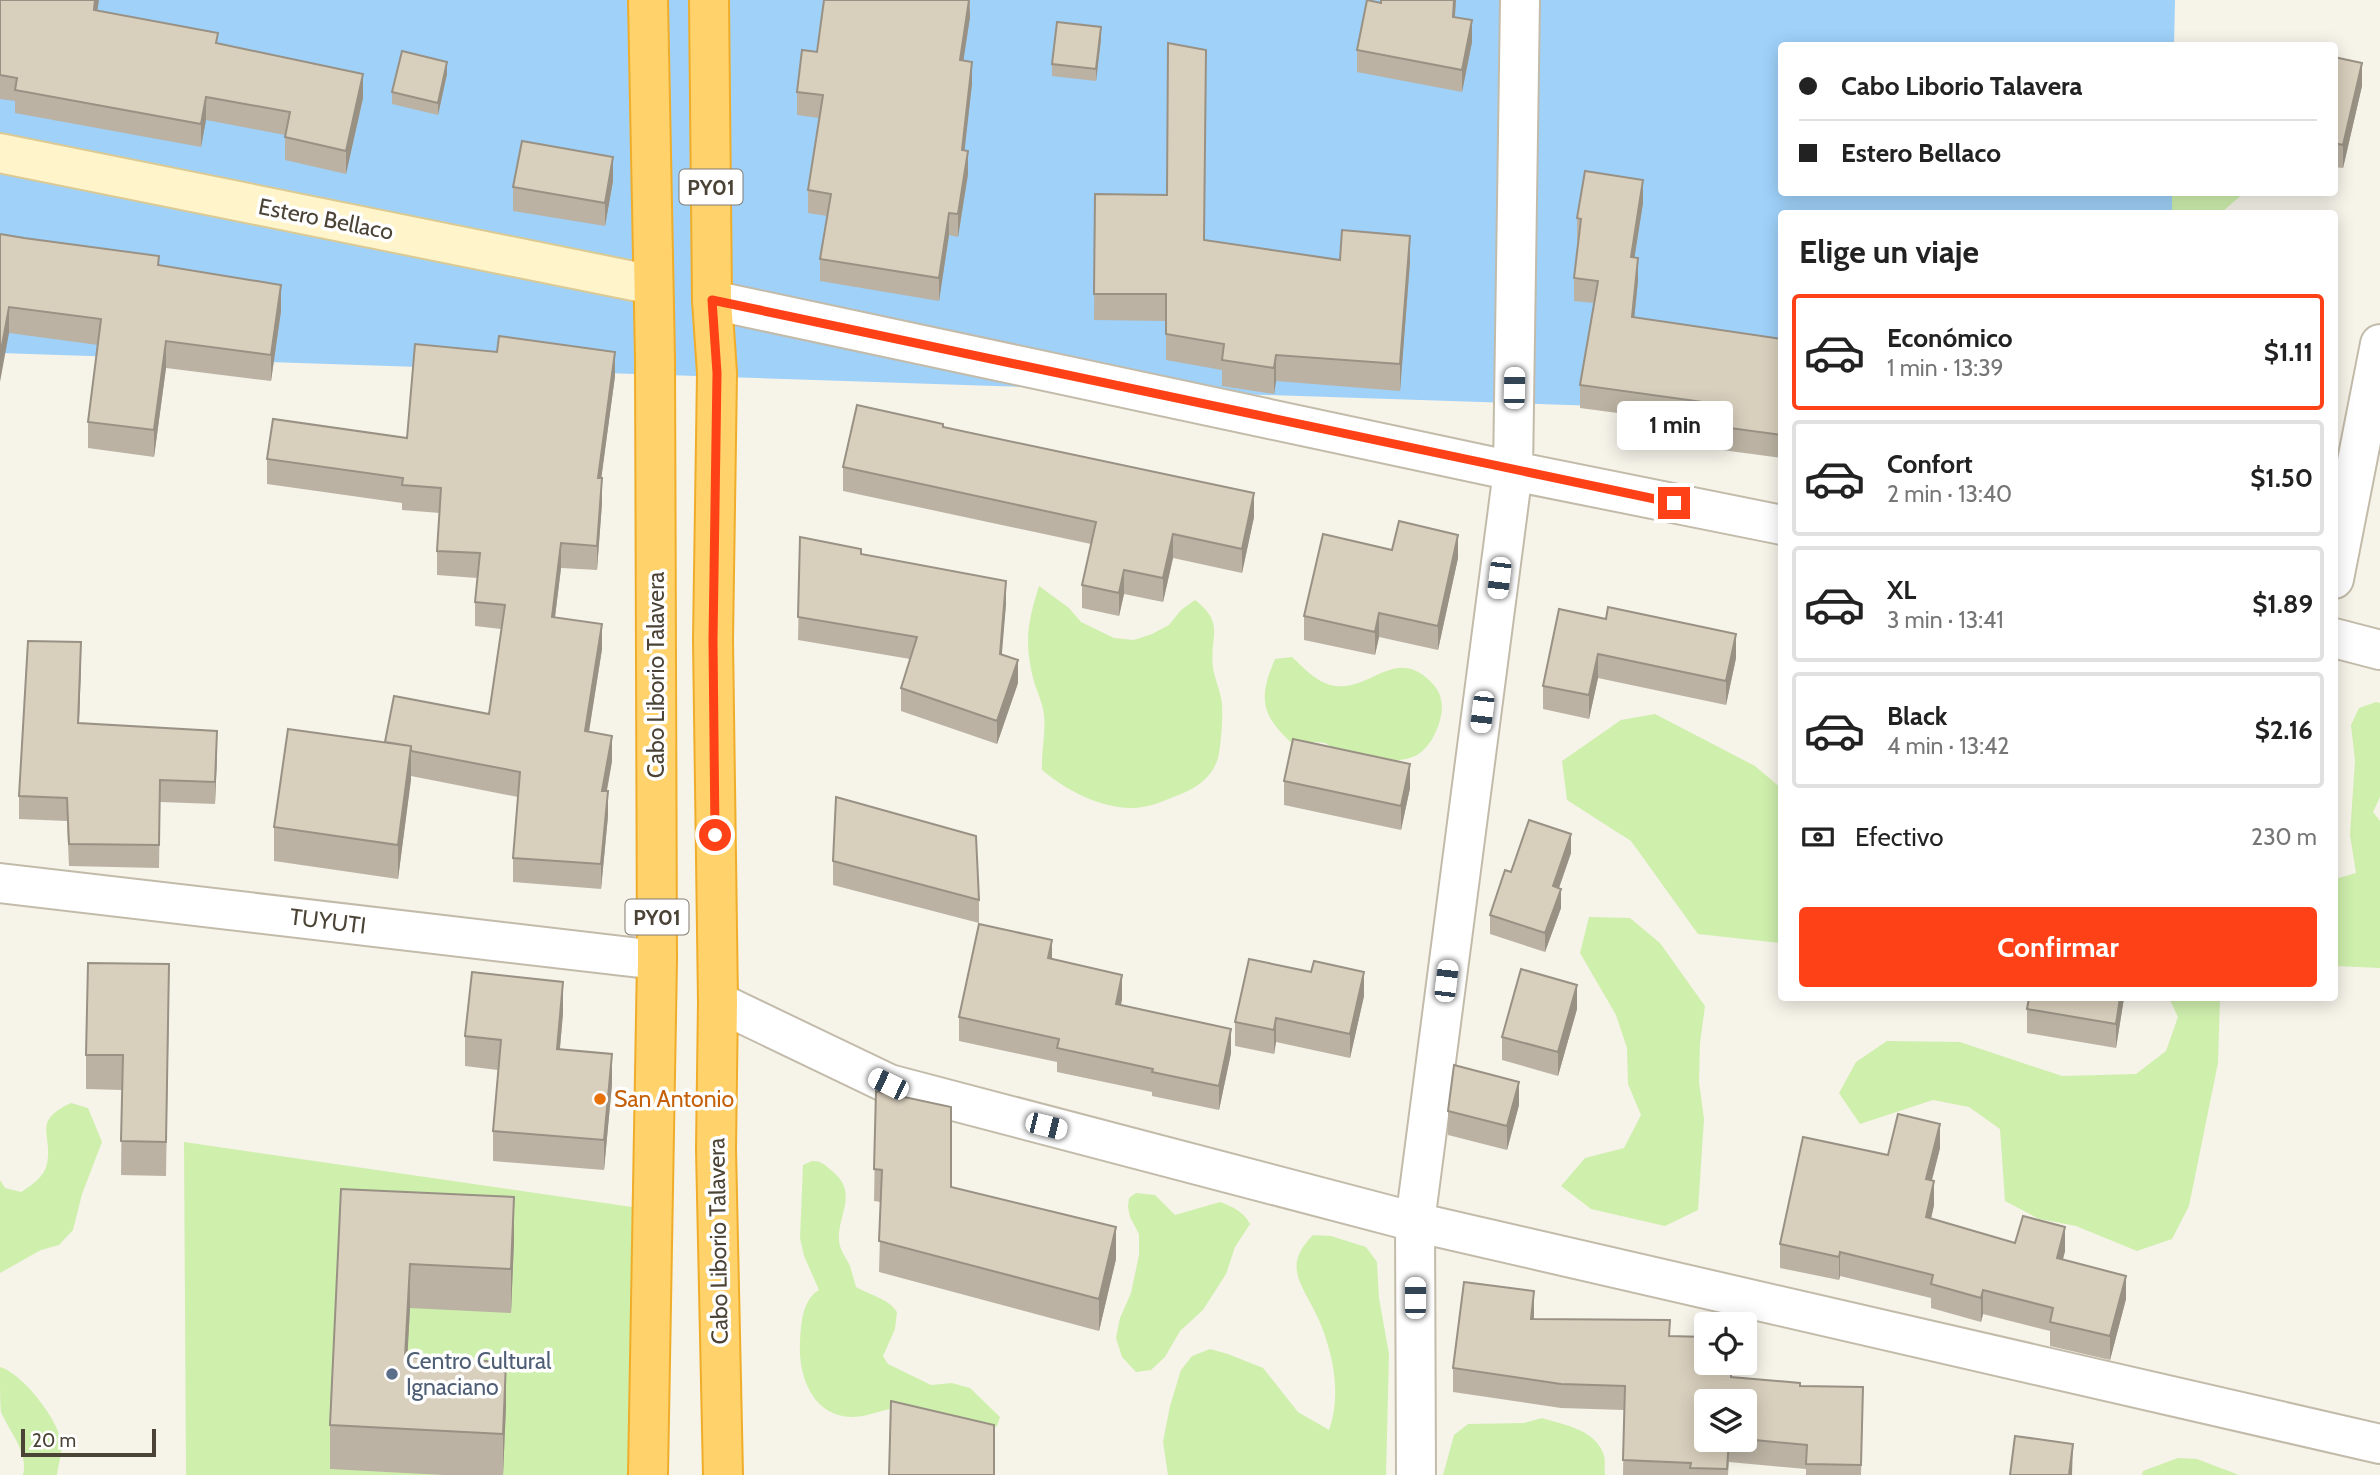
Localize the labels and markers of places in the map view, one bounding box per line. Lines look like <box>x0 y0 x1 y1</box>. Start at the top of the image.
place label: San Antonio <box>614 1085 734 1113</box>
marker: San Antonio <box>592 1091 608 1107</box>
place label: Centro Cultural Ignaciano <box>406 1347 552 1401</box>
marker: Centro Cultural Ignaciano <box>384 1366 400 1382</box>

